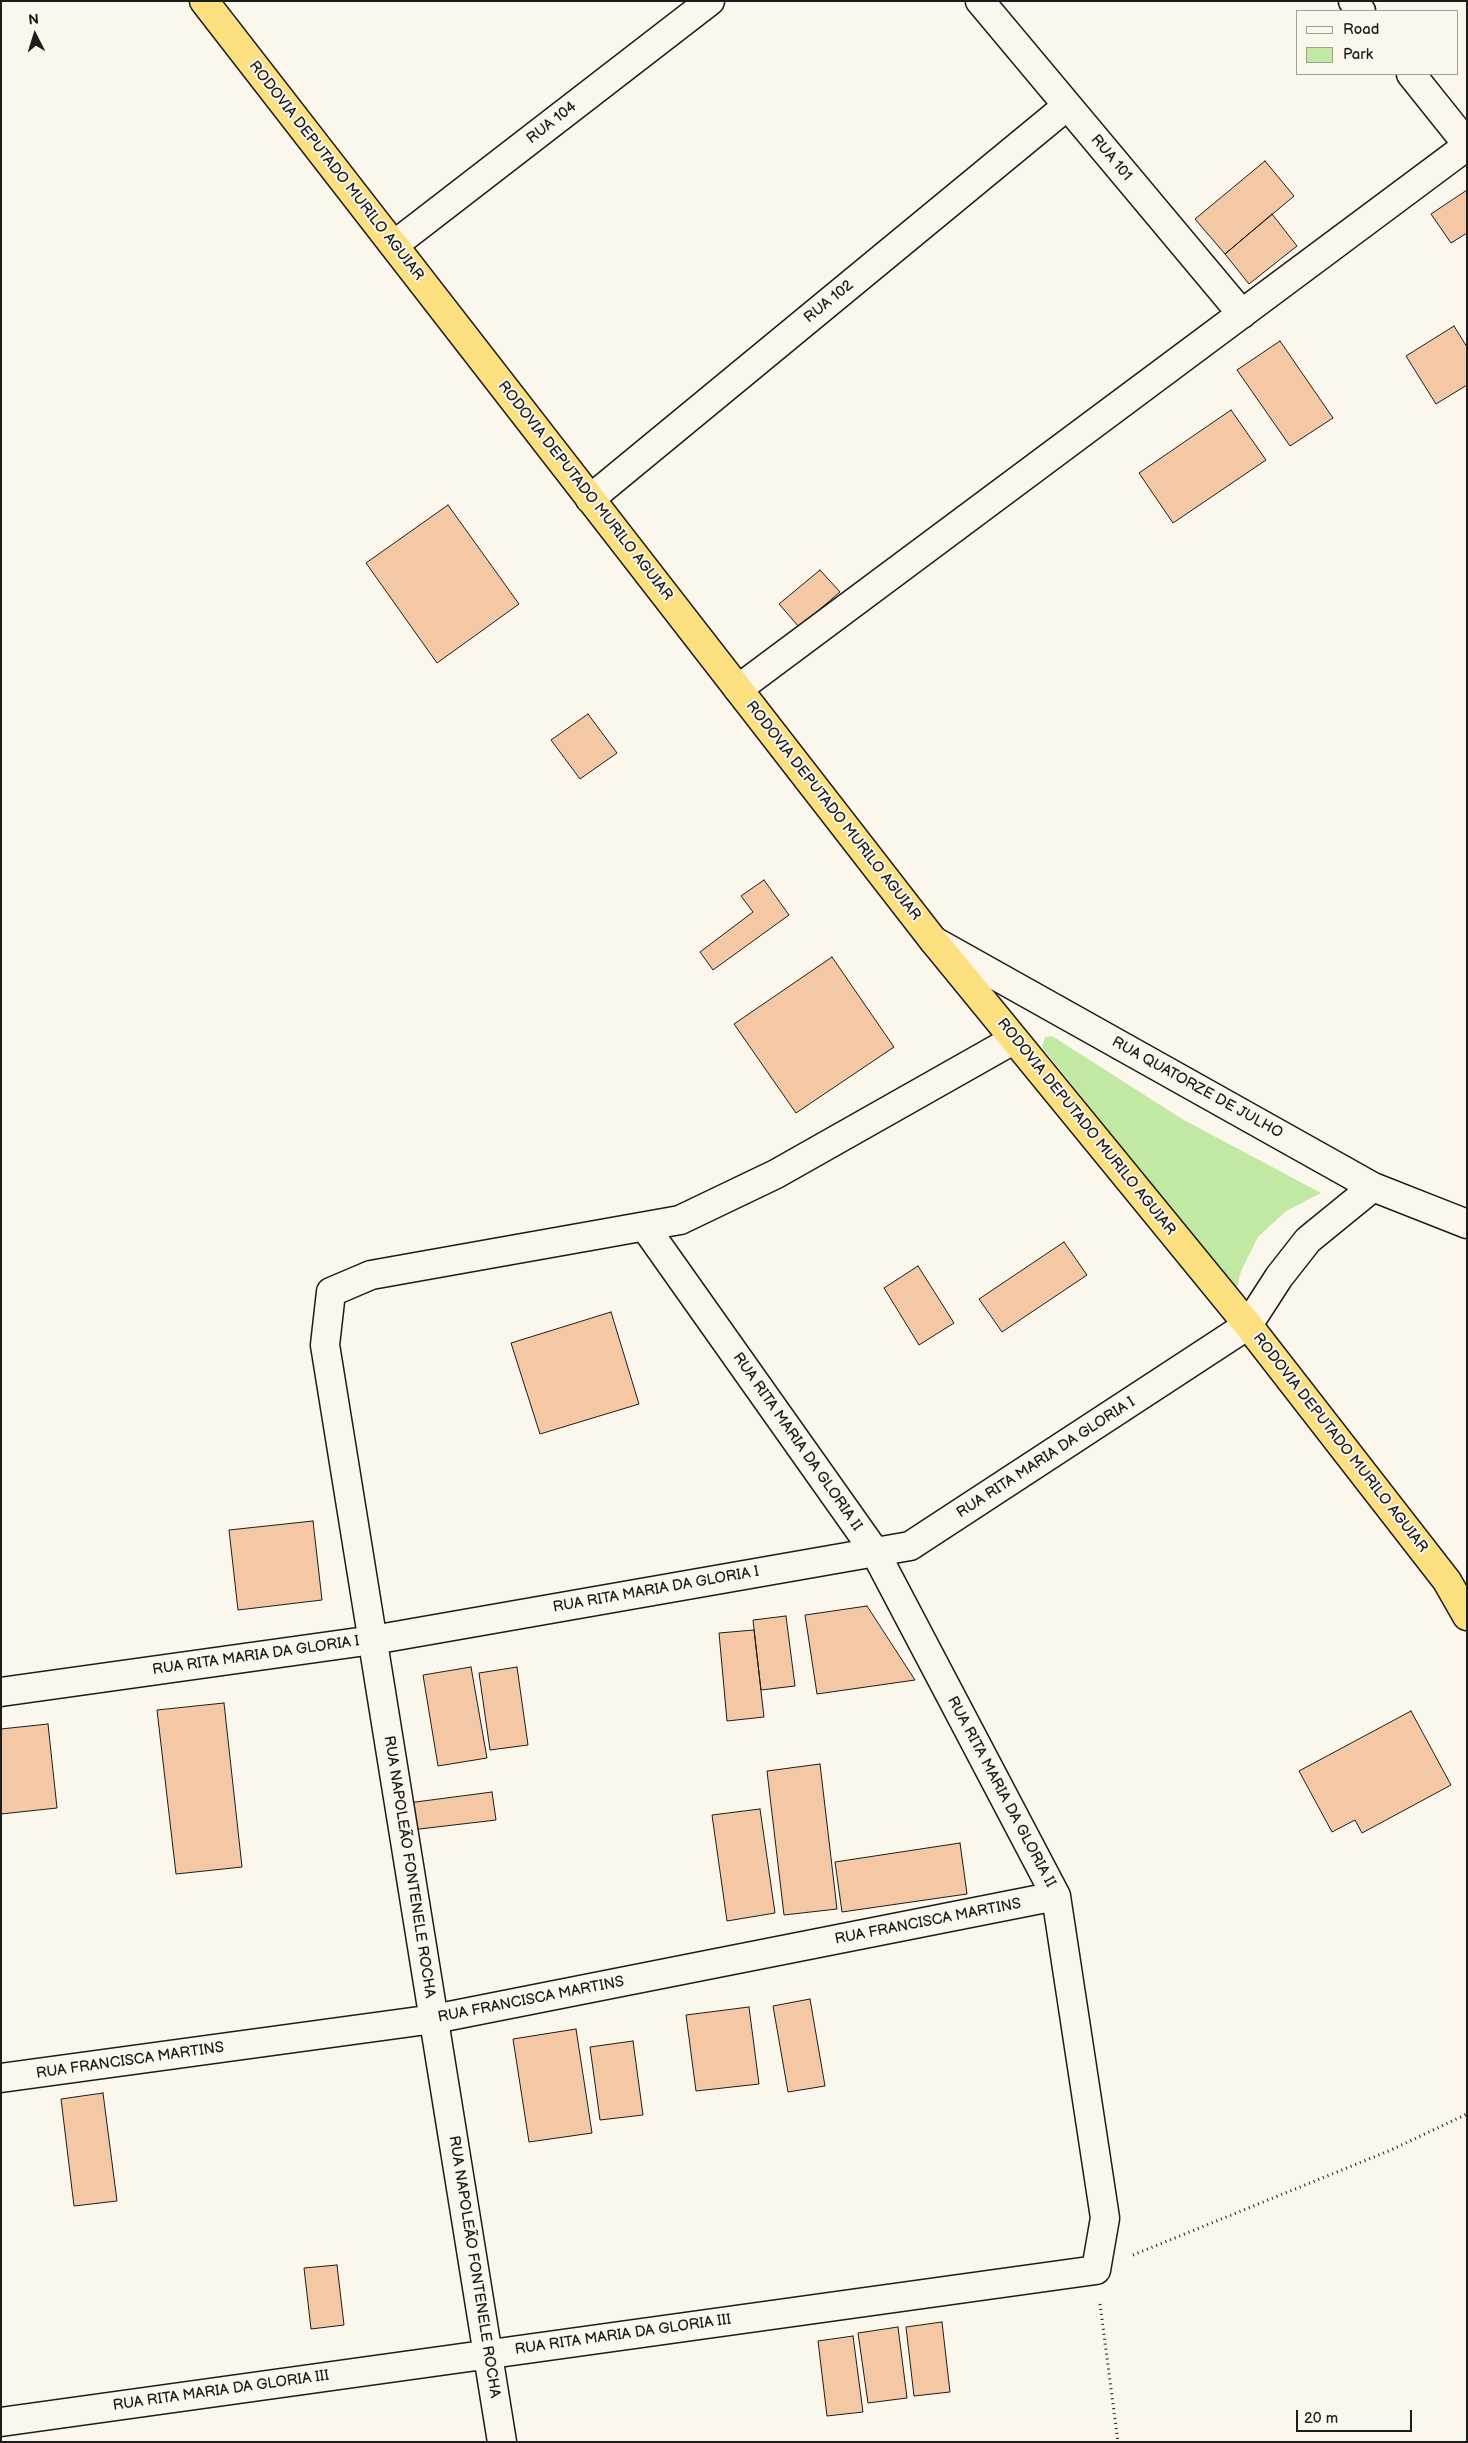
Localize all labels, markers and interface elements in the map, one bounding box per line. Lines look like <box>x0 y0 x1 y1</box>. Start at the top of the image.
north arrow <box>10 10 60 60</box>
legend <box>1296 10 1458 75</box>
text: N <box>28 11 40 28</box>
text: Road <box>1343 20 1379 39</box>
text: Park <box>1343 45 1373 64</box>
street label: RODOVIA DEPUTADO MURILO AGUIAR <box>245 58 427 284</box>
street label: RUA 104 <box>524 98 580 148</box>
street label: RUA 101 <box>1086 131 1136 185</box>
street label: RUA 102 <box>801 277 857 327</box>
street label: RODOVIA DEPUTADO MURILO AGUIAR <box>494 378 676 604</box>
street label: RODOVIA DEPUTADO MURILO AGUIAR <box>742 698 924 924</box>
street label: RODOVIA DEPUTADO MURILO AGUIAR <box>993 1015 1179 1239</box>
street label: RUA QUATORZE DE JULHO <box>1108 1033 1286 1143</box>
street label: RODOVIA DEPUTADO MURILO AGUIAR <box>1249 1330 1431 1556</box>
street label: RUA RITA MARIA DA GLORIA II <box>728 1349 866 1535</box>
street label: RUA RITA MARIA DA GLORIA I <box>954 1394 1138 1522</box>
street label: RUA RITA MARIA DA GLORIA I <box>552 1563 760 1617</box>
street label: RUA RITA MARIA DA GLORIA I <box>151 1633 361 1679</box>
street label: RUA RITA MARIA DA GLORIA II <box>943 1694 1059 1890</box>
street label: RUA NAPOLEÃO FONTENELE ROCHA <box>379 1735 439 1999</box>
street label: RUA FRANCISCA MARTINS <box>833 1895 1023 1949</box>
street label: RUA FRANCISCA MARTINS <box>436 1973 626 2027</box>
street label: RUA FRANCISCA MARTINS <box>35 2039 225 2083</box>
street label: RUA NAPOLEÃO FONTENELE ROCHA <box>444 2135 504 2399</box>
street label: RUA RITA MARIA DA GLORIA III <box>514 2311 732 2359</box>
street label: RUA RITA MARIA DA GLORIA III <box>112 2367 330 2415</box>
scale bar <box>1298 2400 1414 2432</box>
text: 20 m <box>1304 2409 1338 2428</box>

